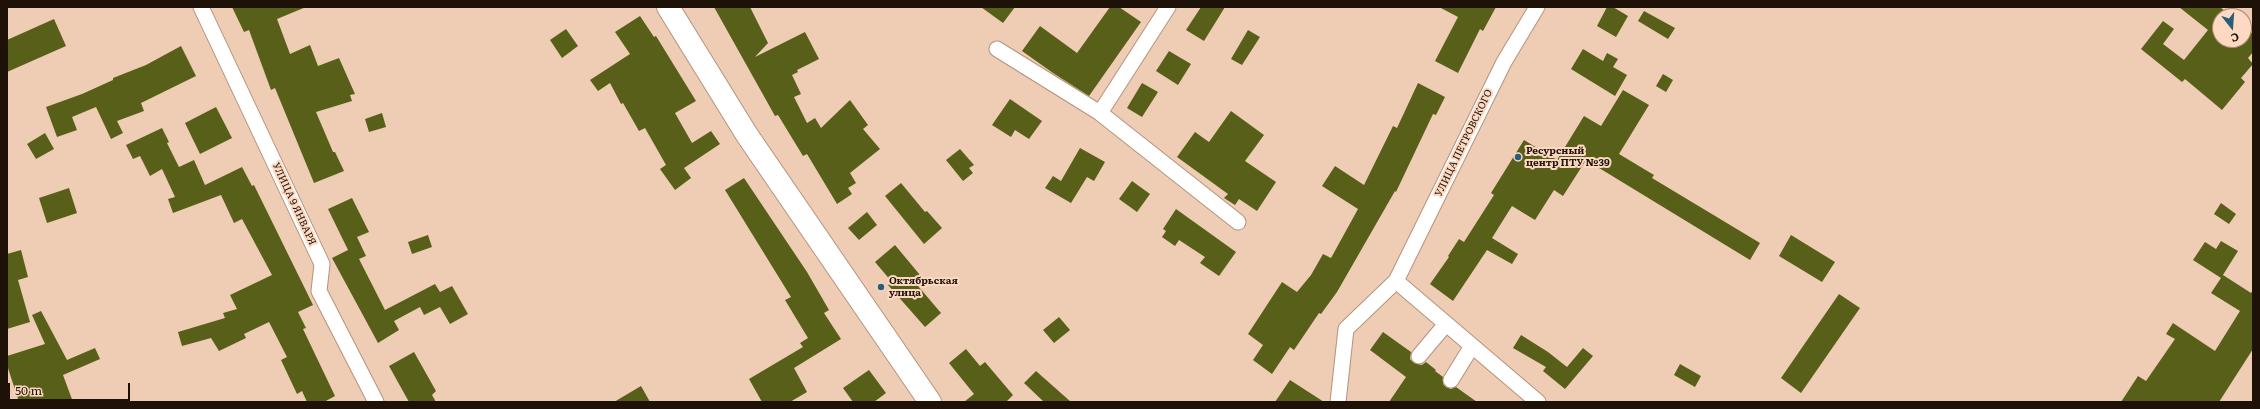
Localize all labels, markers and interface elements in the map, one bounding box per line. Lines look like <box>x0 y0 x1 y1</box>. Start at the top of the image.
north arrow <box>2212 8 2252 48</box>
text: С <box>2229 30 2241 47</box>
street label: УЛИЦА ПЕТРОВСКОГО <box>1433 88 1495 198</box>
place label: Ресурсный центр ПТУ №39 <box>1526 145 1610 168</box>
marker: Ресурсный центр ПТУ №39 <box>1513 152 1523 162</box>
street label: УЛИЦА 9 ЯНВАРЯ <box>270 161 318 247</box>
place label: Октябрьская улица <box>889 275 958 298</box>
marker: Октябрьская улица <box>876 282 886 292</box>
scale bar <box>10 375 132 401</box>
text: 50 m <box>15 381 42 399</box>

